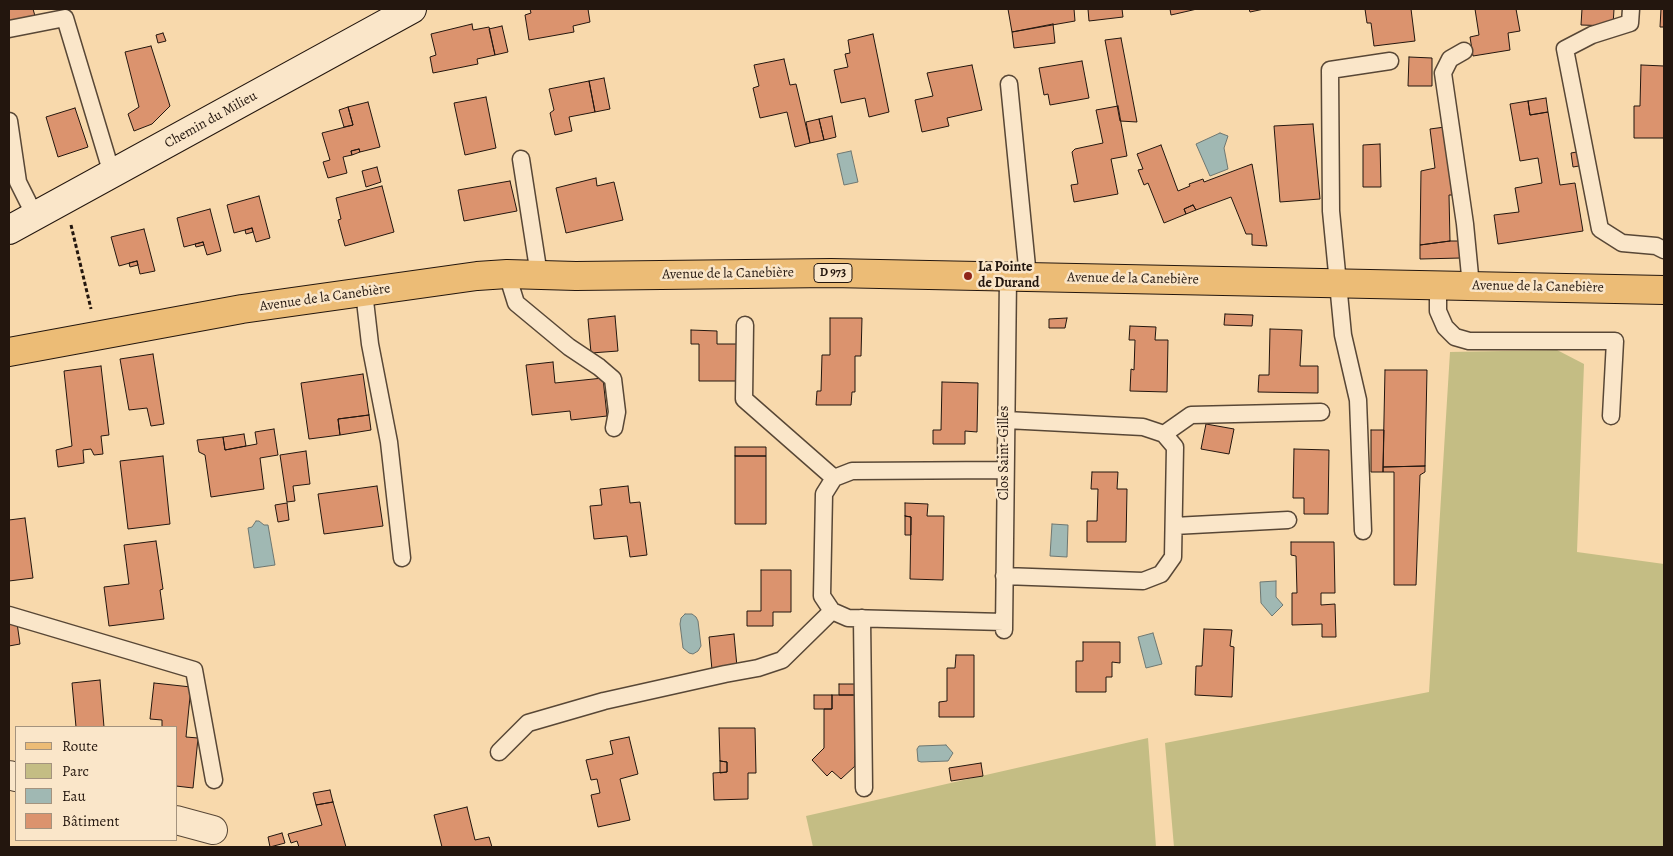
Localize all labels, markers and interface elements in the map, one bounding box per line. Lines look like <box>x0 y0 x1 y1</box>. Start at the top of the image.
street label: Chemin du Milieu <box>162 88 260 152</box>
place label: La Pointe de Durand <box>978 260 1040 292</box>
street label: Avenue de la Canebière <box>662 264 794 284</box>
road number: D 973 <box>814 264 852 282</box>
street label: Avenue de la Canebière <box>1067 269 1199 289</box>
marker: La Pointe de Durand <box>962 270 974 282</box>
street label: Avenue de la Canebière <box>1472 277 1604 297</box>
street label: Avenue de la Canebière <box>259 281 391 315</box>
street label: Clos Saint-Gilles <box>997 406 1013 500</box>
legend <box>15 726 178 841</box>
text: Route <box>62 736 98 756</box>
text: Parc <box>62 761 89 781</box>
text: Eau <box>62 786 86 806</box>
text: Bâtiment <box>62 811 120 831</box>

